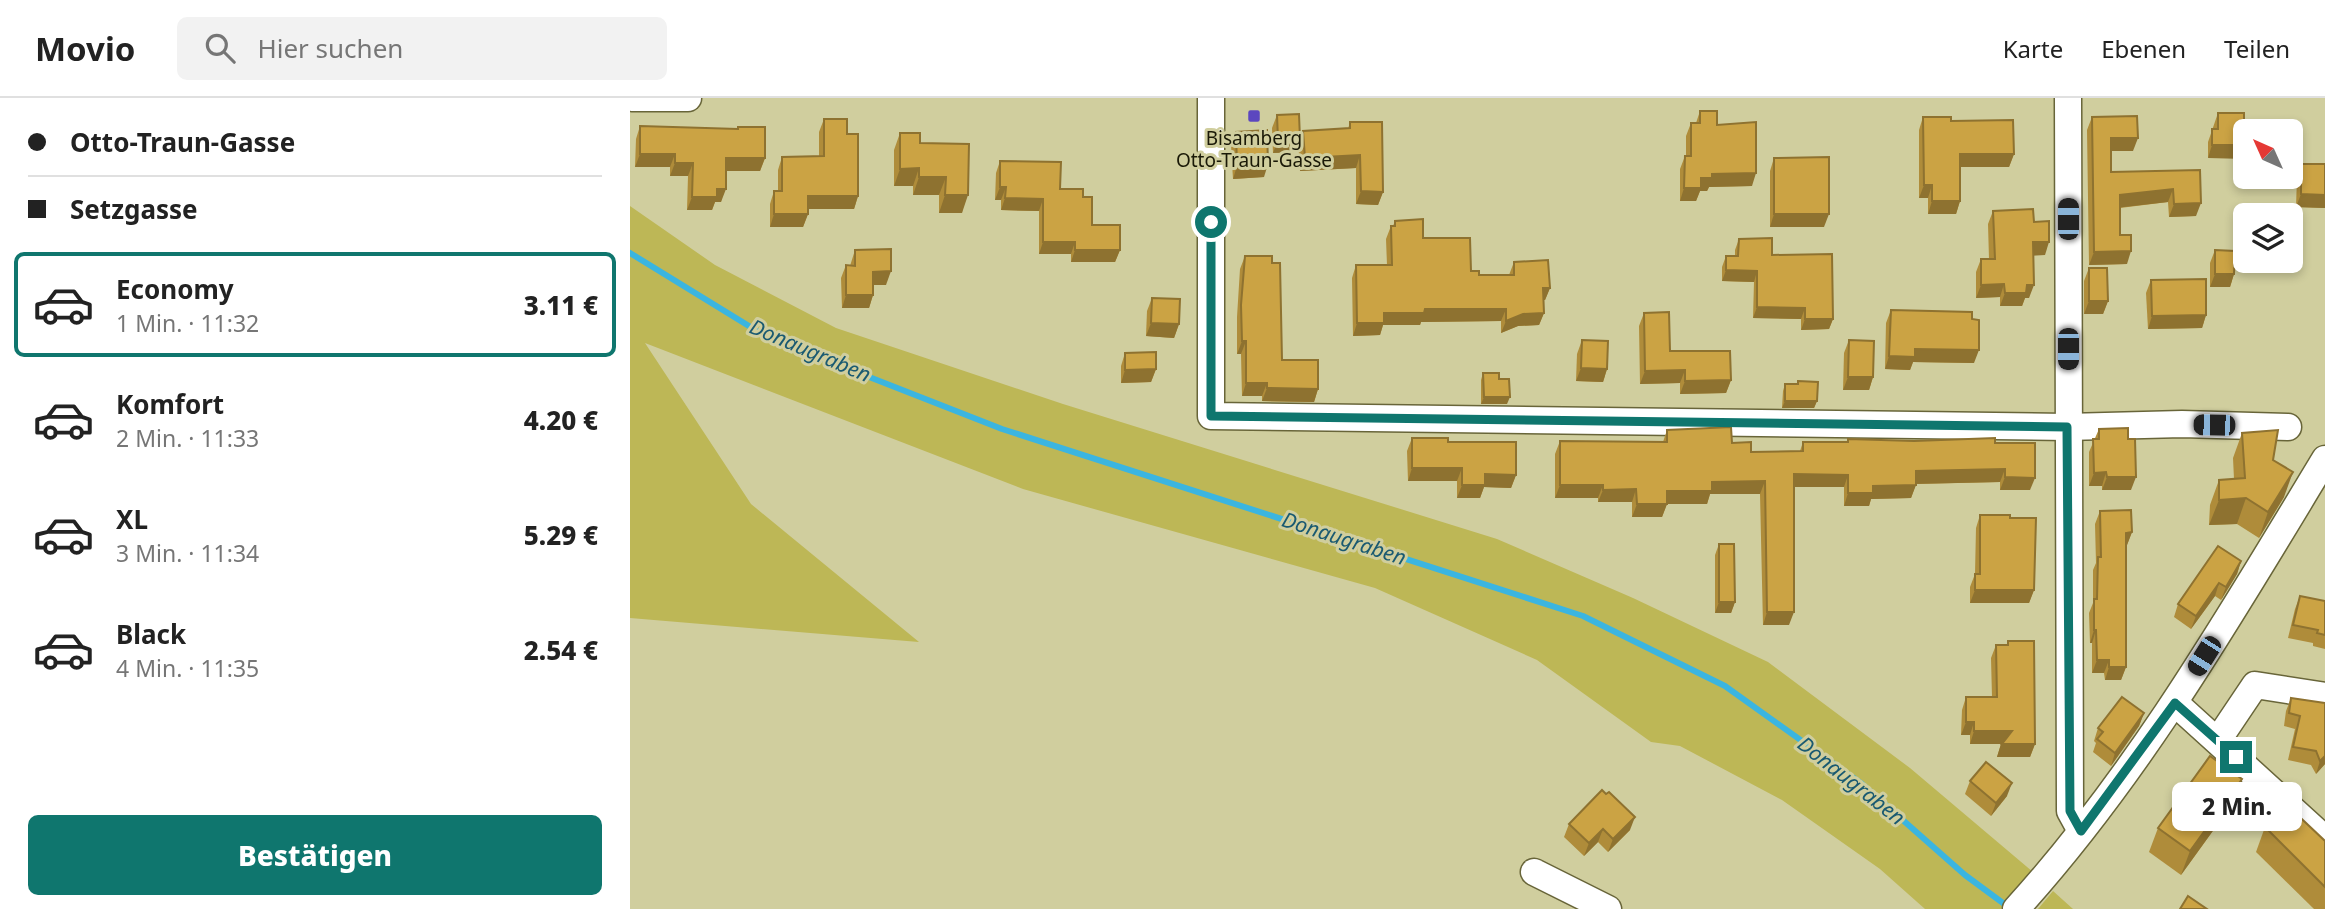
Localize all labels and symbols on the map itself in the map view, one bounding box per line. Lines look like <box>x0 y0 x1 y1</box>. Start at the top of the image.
marker: Bisamberg Otto-Traun-Gasse <box>1246 108 1262 124</box>
north arrow <box>2233 119 2303 189</box>
place label: Bisamberg Otto-Traun-Gasse <box>1176 125 1332 173</box>
car <box>2058 198 2079 240</box>
route start <box>1195 206 1227 238</box>
water label: Donaugraben <box>746 312 875 388</box>
car <box>2058 328 2079 370</box>
car <box>2193 414 2236 436</box>
water label: Donaugraben <box>1279 505 1410 571</box>
car <box>2184 633 2225 679</box>
water label: Donaugraben <box>1792 729 1911 831</box>
route end <box>2220 741 2252 773</box>
callout: 2 Min. <box>2171 782 2301 830</box>

